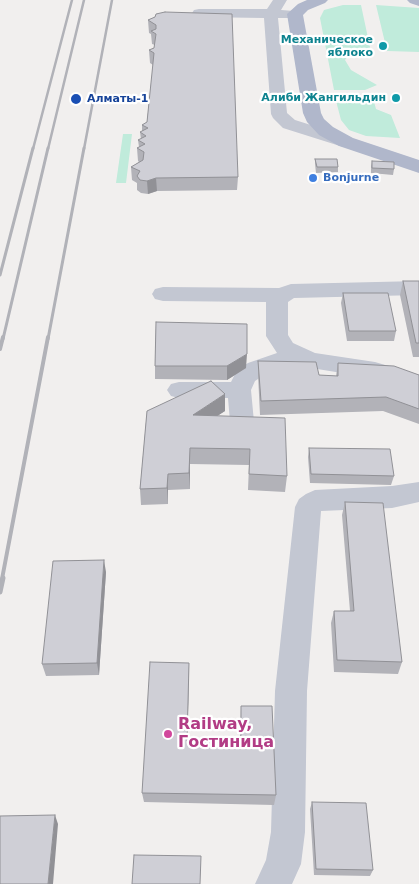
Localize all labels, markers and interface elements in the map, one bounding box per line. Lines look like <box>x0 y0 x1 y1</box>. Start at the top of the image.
place label: Механическое яблоко <box>281 33 373 59</box>
marker: Механическое яблоко <box>377 40 389 52</box>
place label: Алиби Жангильдин <box>261 91 386 105</box>
marker: Алматы-1 <box>69 92 83 106</box>
place label: Алматы-1 <box>87 92 149 106</box>
marker: Алиби Жангильдин <box>390 92 402 104</box>
place label: Bonjurne <box>323 171 379 185</box>
marker: Bonjurne <box>307 172 319 184</box>
place label: Railway, Гостиница <box>178 715 274 753</box>
marker: Railway, Гостиница <box>162 728 174 740</box>

